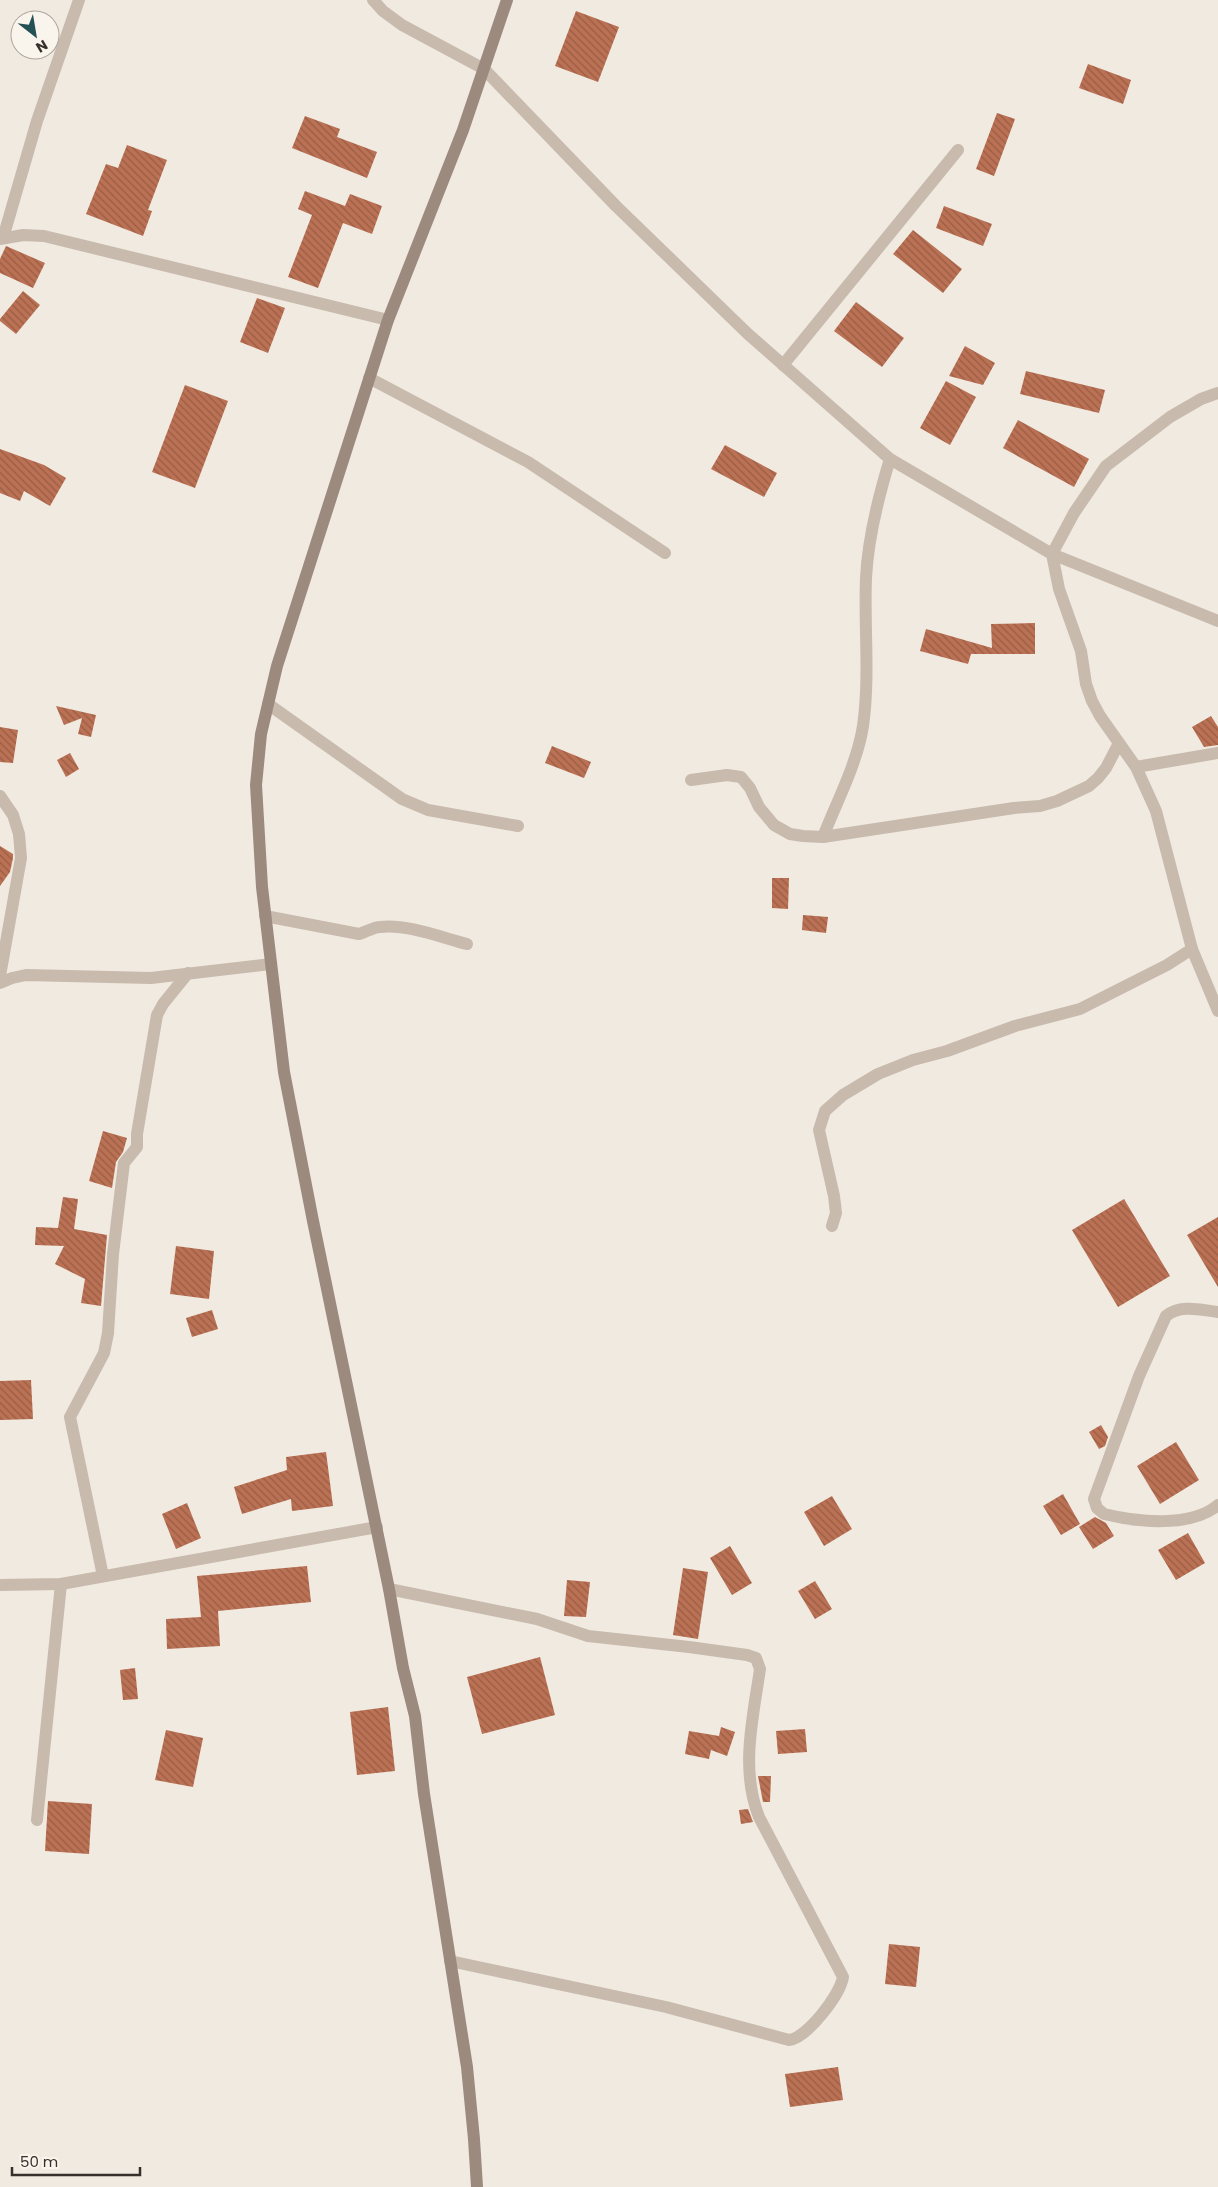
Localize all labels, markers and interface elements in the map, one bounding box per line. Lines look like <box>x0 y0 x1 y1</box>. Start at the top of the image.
north arrow <box>10 10 60 60</box>
text: N <box>32 35 51 57</box>
scale bar <box>12 2144 140 2176</box>
text: 50 m <box>20 2151 58 2172</box>

